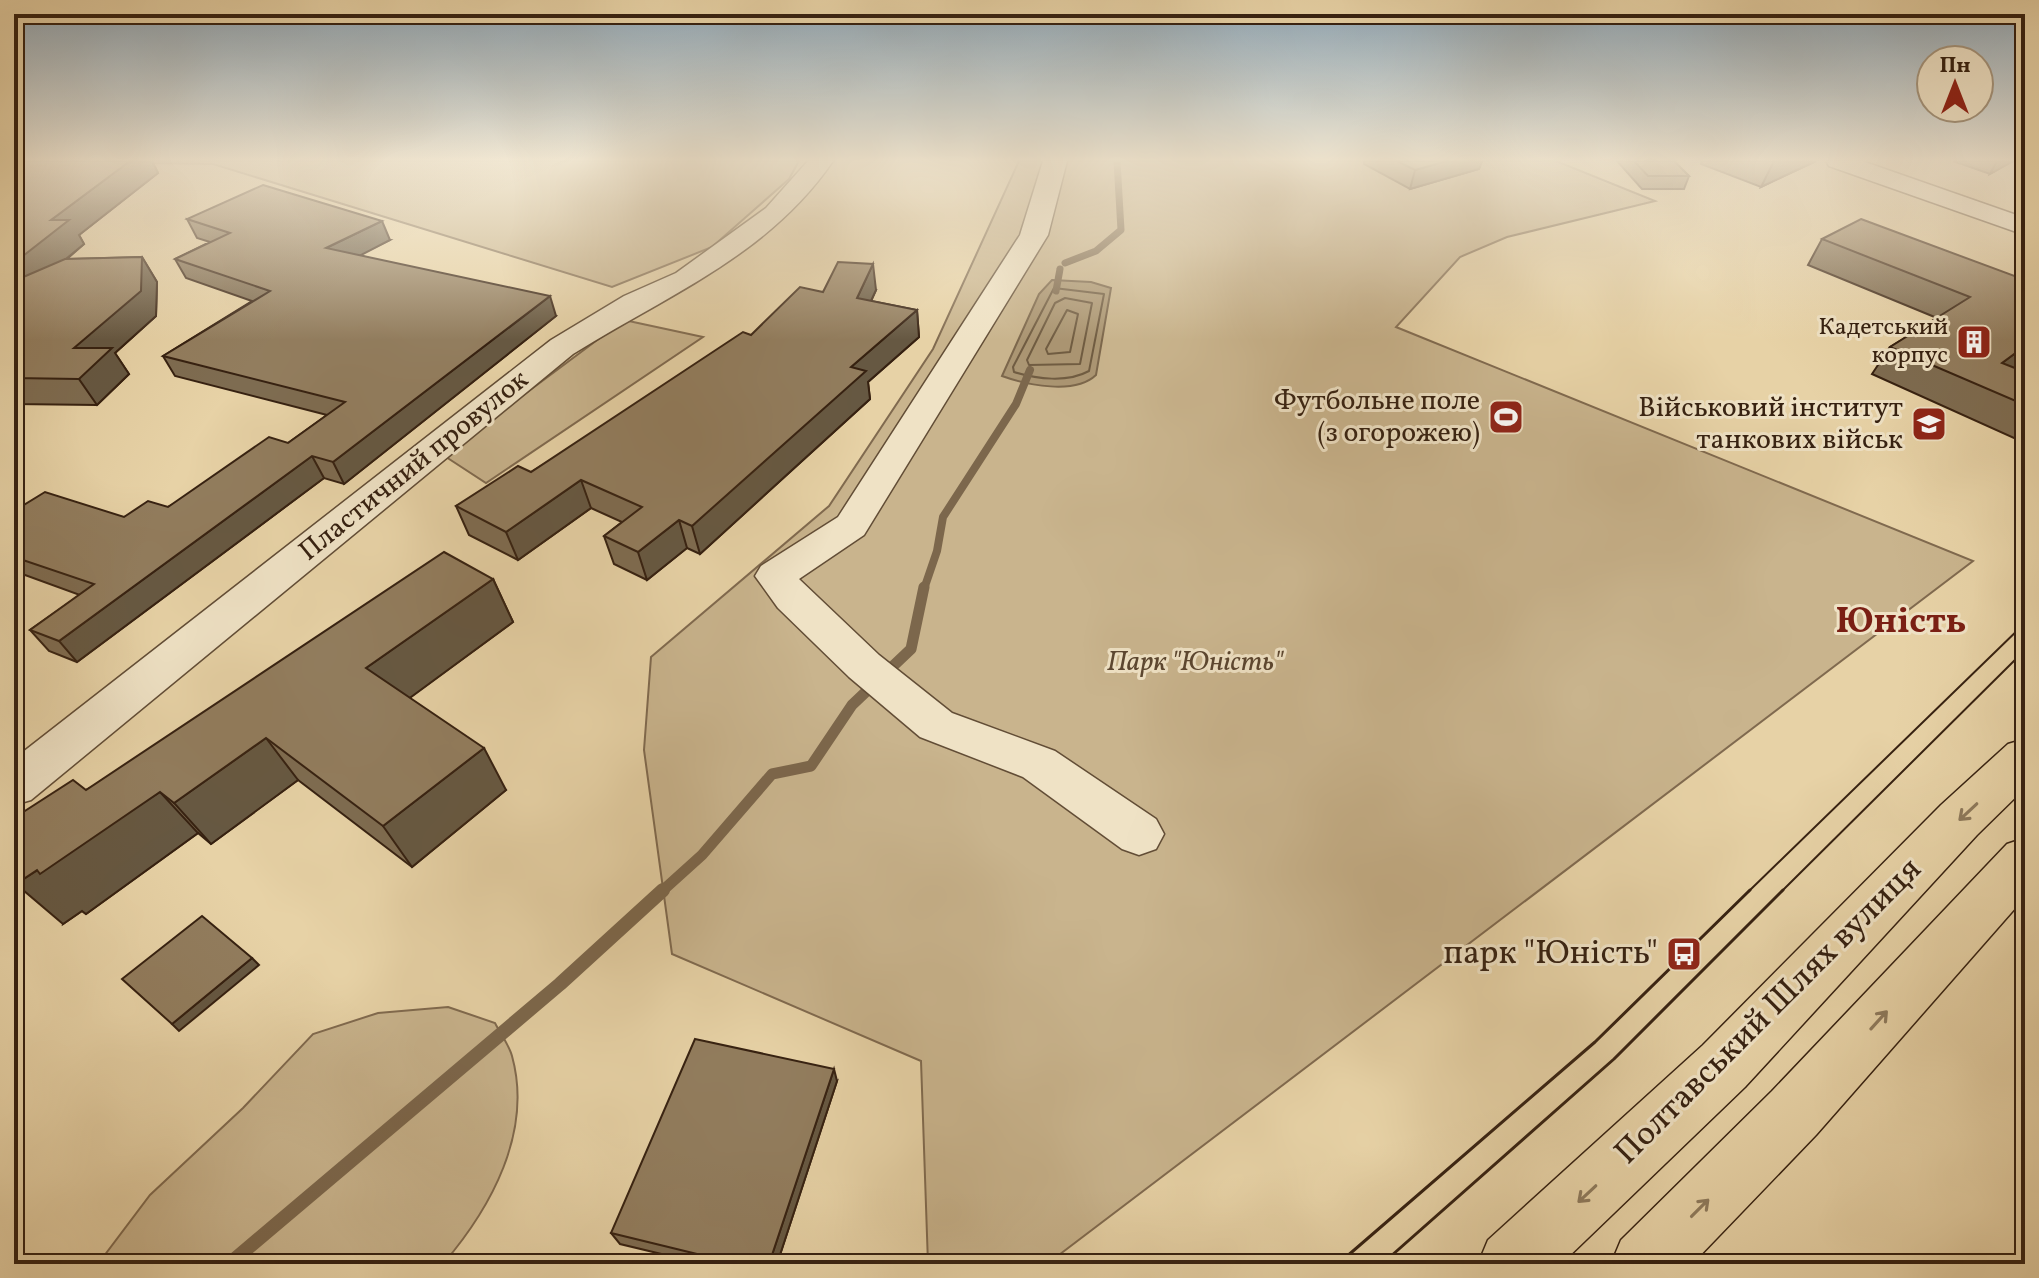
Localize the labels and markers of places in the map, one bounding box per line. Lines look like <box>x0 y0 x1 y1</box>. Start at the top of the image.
place label: Кадетський корпус <box>1819 311 1948 373</box>
building icon: Кадетський корпус <box>1955 323 1993 361</box>
place label: Футбольне поле (з огорожею) <box>1274 382 1480 453</box>
place label: Військовий інститут танкових військ <box>1638 389 1903 460</box>
sports icon: Футбольне поле (з огорожею) <box>1487 398 1525 436</box>
school or university icon: Військовий інститут танкових військ <box>1910 405 1948 443</box>
place label: парк "Юність" <box>1443 931 1658 978</box>
bus stop icon: парк "Юність" <box>1665 935 1703 973</box>

